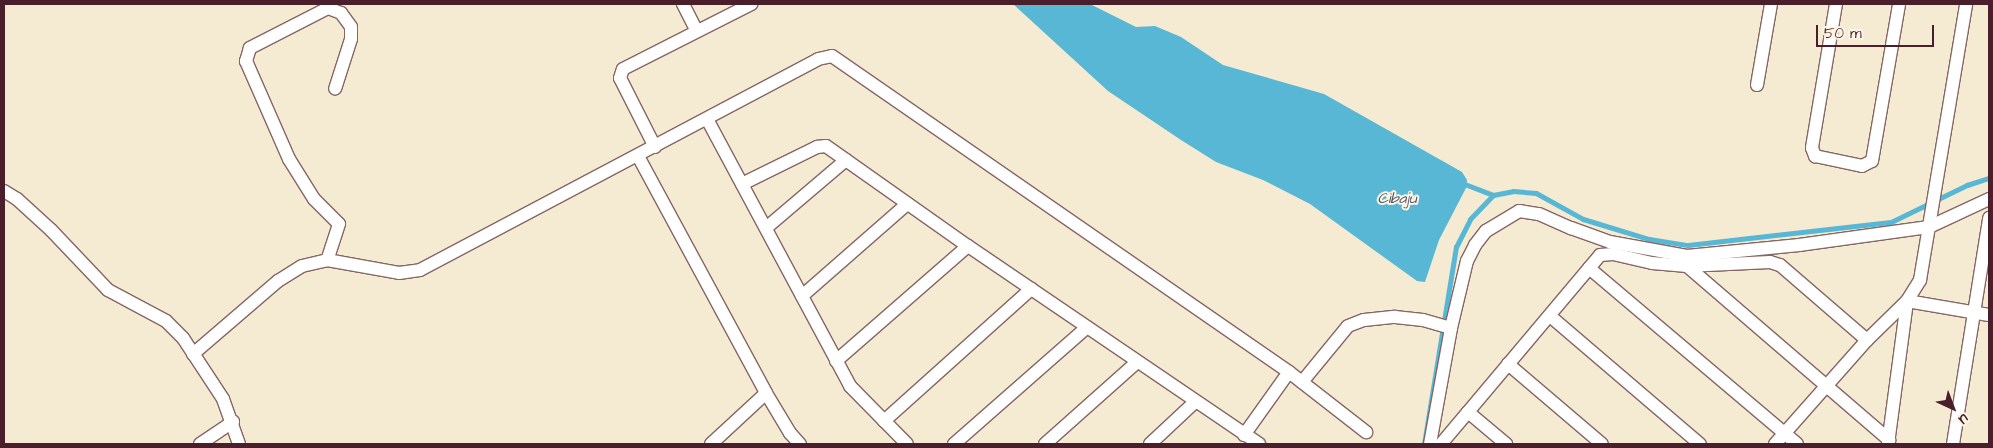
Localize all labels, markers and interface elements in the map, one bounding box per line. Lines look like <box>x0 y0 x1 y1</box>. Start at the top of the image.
scale bar <box>1818 15 1936 47</box>
text: 50 m <box>1824 23 1862 44</box>
water label: Cibaju <box>1377 190 1417 208</box>
north arrow <box>1928 383 1978 433</box>
text: U <box>1954 409 1973 429</box>

